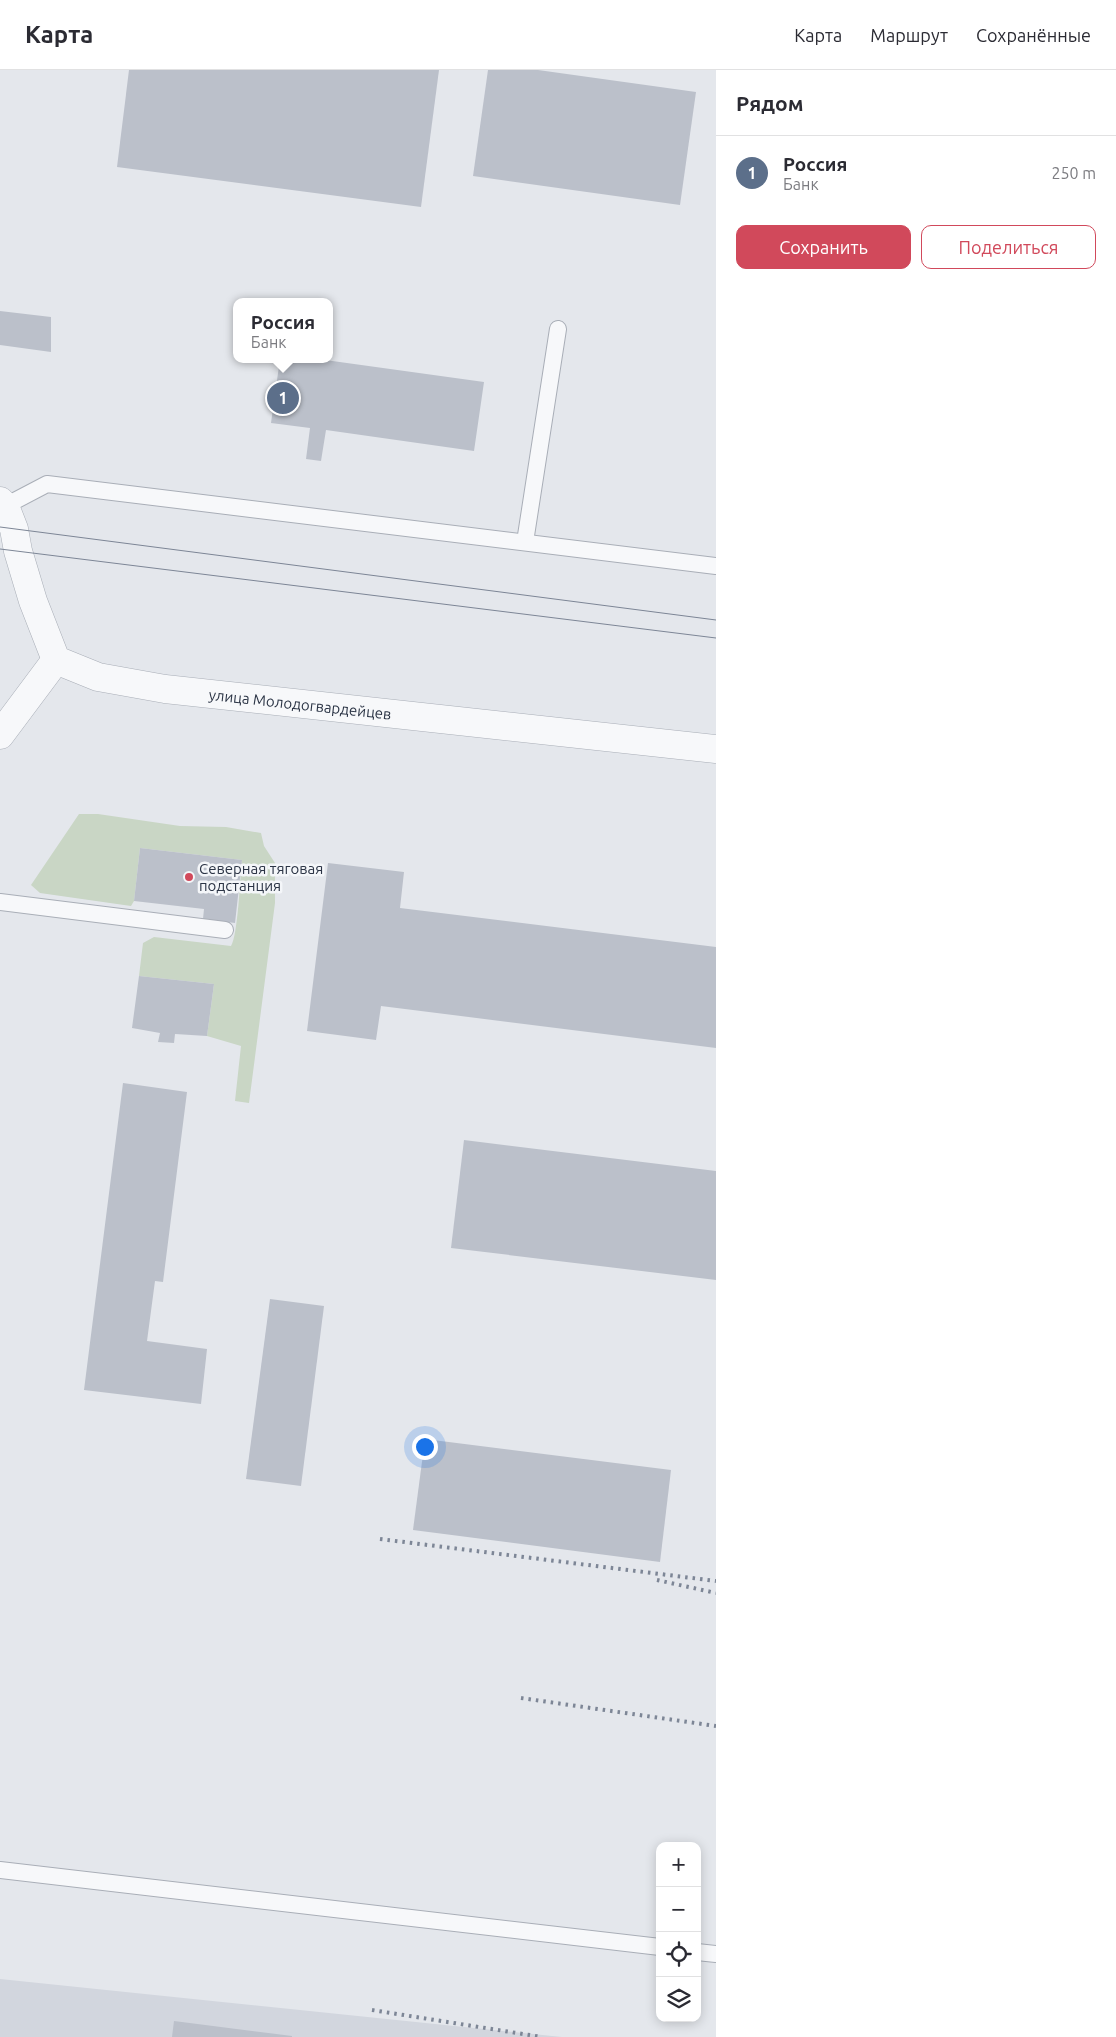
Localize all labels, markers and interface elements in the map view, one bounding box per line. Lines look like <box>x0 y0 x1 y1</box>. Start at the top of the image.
text: Карта <box>25 21 93 48</box>
text: Карта <box>794 25 842 45</box>
text: Маршрут <box>870 25 948 45</box>
text: Сохранённые <box>976 25 1091 45</box>
text: Рядом <box>736 91 804 115</box>
text: Россия <box>783 153 847 175</box>
text: 1 <box>747 164 757 182</box>
text: 250 m <box>1051 164 1096 182</box>
text: Банк <box>783 175 819 193</box>
button: Сохранить <box>736 225 911 269</box>
button: Поделиться <box>921 225 1096 269</box>
popup <box>233 298 333 363</box>
text: Россия <box>251 311 315 333</box>
text: Банк <box>251 333 286 351</box>
pin: 1 <box>267 379 299 417</box>
street label: улица Молодогвардейцев <box>208 685 392 722</box>
place label: Северная тяговая подстанция <box>199 860 323 894</box>
marker: Северная тяговая подстанция <box>183 871 195 883</box>
your location <box>412 1434 438 1460</box>
map controls <box>656 1842 701 2022</box>
button: + <box>656 1842 701 1887</box>
button: − <box>656 1887 701 1932</box>
button: locate <box>656 1932 701 1977</box>
button: layers <box>656 1977 701 2022</box>

